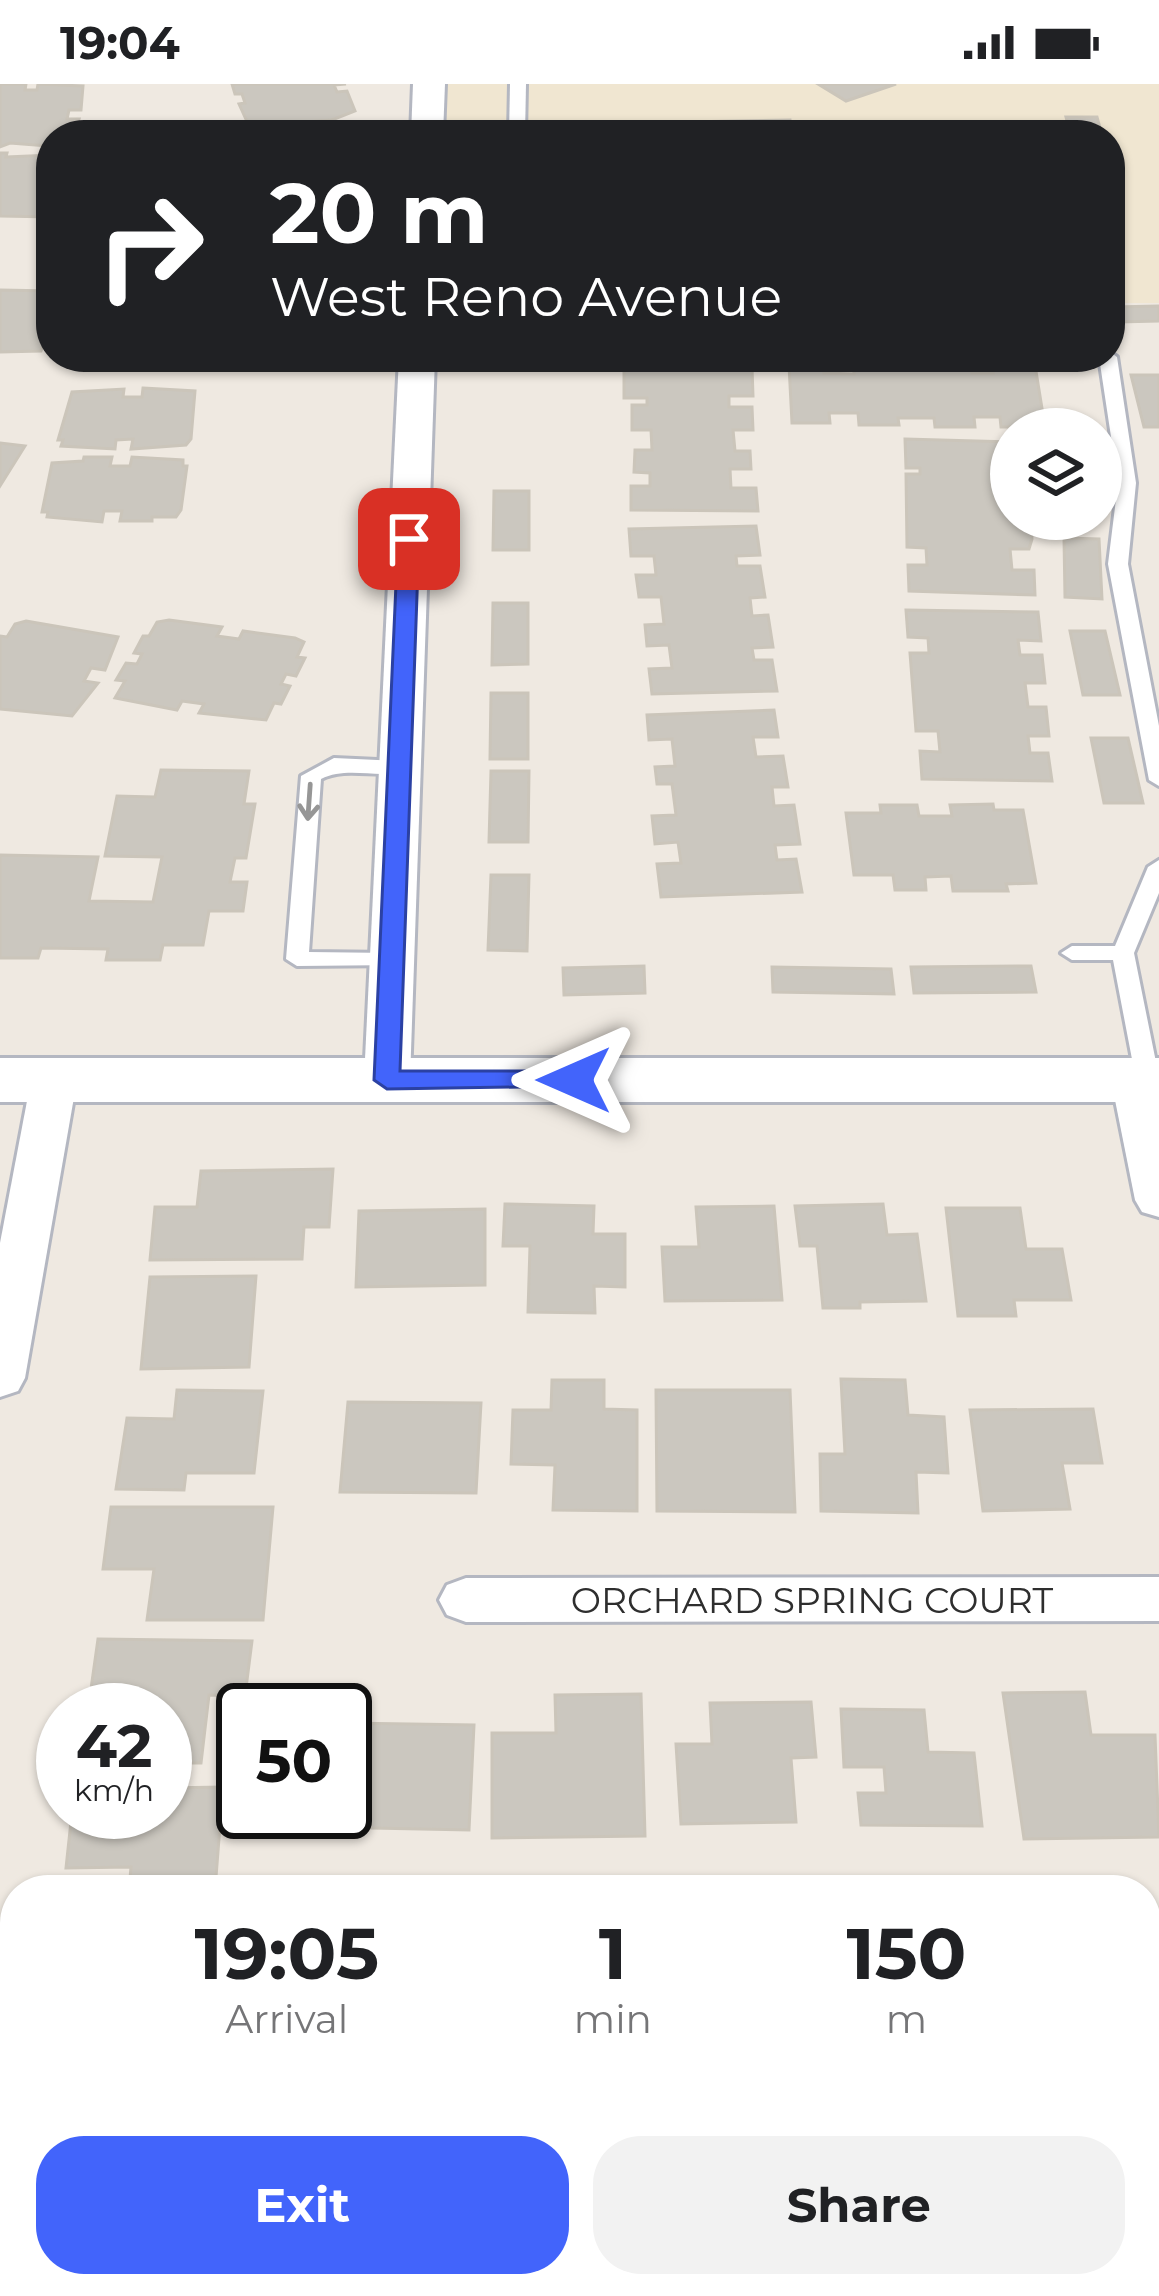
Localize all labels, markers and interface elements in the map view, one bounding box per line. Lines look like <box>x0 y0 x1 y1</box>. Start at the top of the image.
text: 19:04 <box>60 15 180 70</box>
text: 20 m <box>270 162 488 264</box>
icon: right <box>72 168 228 324</box>
text: West Reno Avenue <box>270 264 782 330</box>
map controls <box>990 408 1122 540</box>
button: layers <box>990 408 1122 540</box>
pin <box>358 488 460 590</box>
icon: arrive <box>376 506 442 572</box>
one-way arrow <box>297 782 320 821</box>
position arrow <box>511 1017 637 1143</box>
street label: ORCHARD SPRING COURT <box>571 1578 1054 1622</box>
speed limit sign: 50 <box>216 1683 372 1839</box>
text: 42 <box>76 1709 152 1782</box>
text: km/h <box>74 1772 154 1809</box>
text: 19:05 <box>195 1909 379 1997</box>
text: 1 <box>599 1909 627 1997</box>
text: 150 <box>847 1909 966 1997</box>
text: Arrival <box>225 1995 348 2043</box>
text: min <box>574 1995 652 2043</box>
text: m <box>886 1995 927 2043</box>
button: Exit <box>36 2136 569 2274</box>
button: Share <box>593 2136 1125 2274</box>

